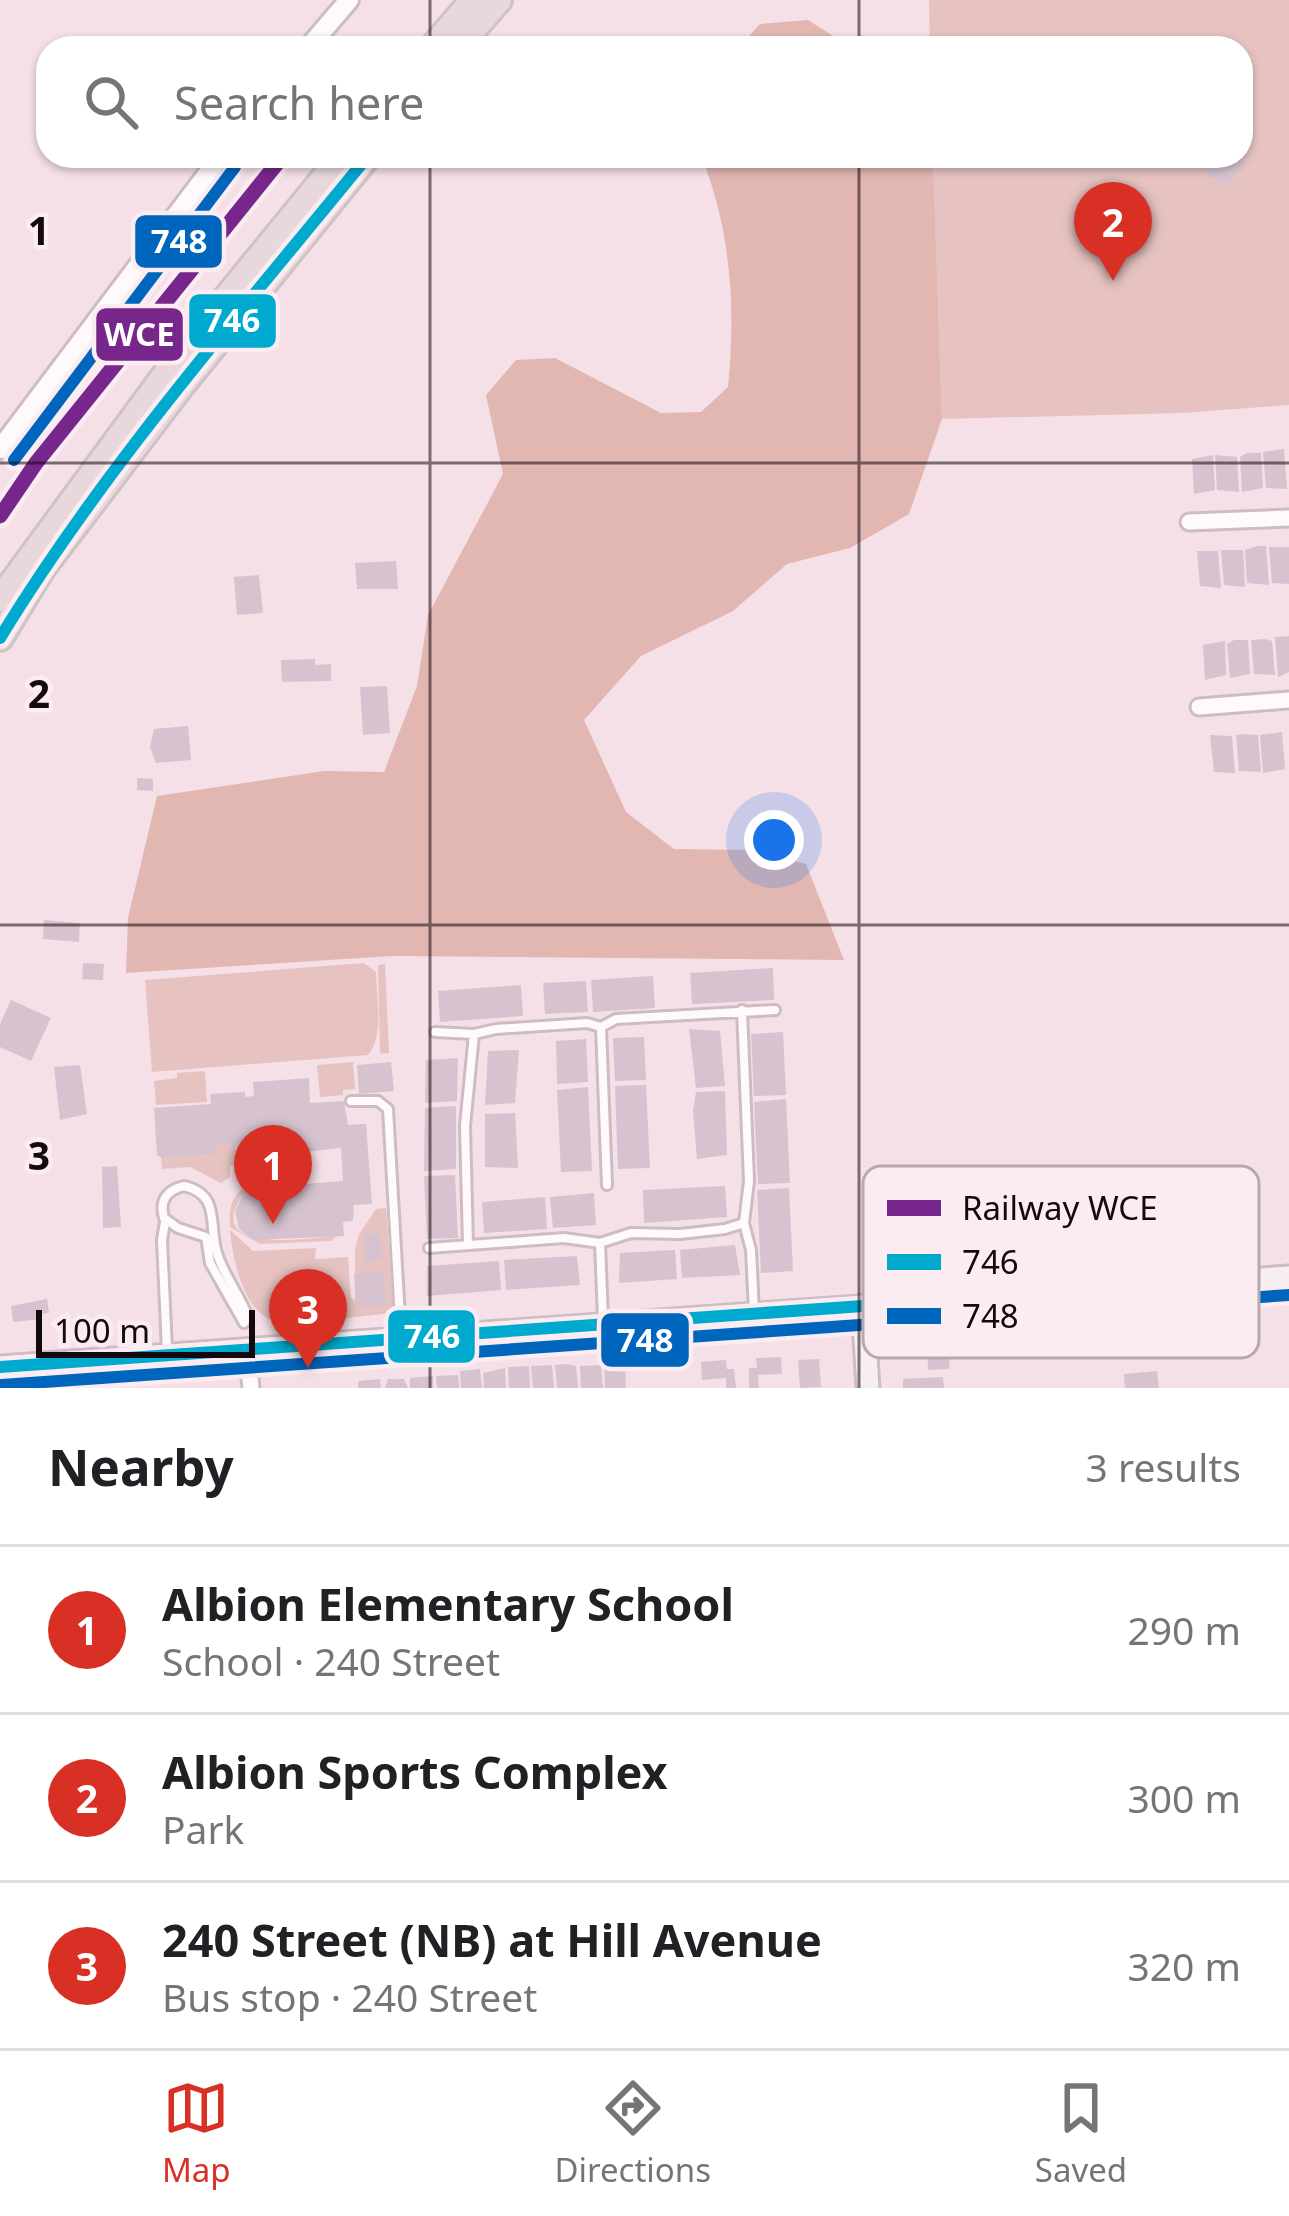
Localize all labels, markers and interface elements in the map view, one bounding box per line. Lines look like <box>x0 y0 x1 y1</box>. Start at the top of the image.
search box <box>36 36 1253 168</box>
icon: search <box>78 69 144 135</box>
text: Search here <box>174 72 424 133</box>
pin: 2 <box>1074 182 1152 281</box>
text: 1 <box>28 203 50 256</box>
line badge: 748 <box>133 213 224 270</box>
text: 748 <box>151 218 207 263</box>
line badge: 746 <box>187 292 278 350</box>
text: 746 <box>204 297 260 342</box>
line badge: WCE <box>94 306 185 363</box>
text: WCE <box>103 311 175 356</box>
text: 2 <box>28 666 50 719</box>
your location <box>744 810 804 870</box>
pin: 1 <box>234 1125 312 1224</box>
text: 3 <box>28 1128 50 1181</box>
legend <box>863 1166 1259 1358</box>
text: Railway WCE <box>962 1185 1158 1230</box>
text: 746 <box>962 1239 1019 1284</box>
pin: 3 <box>269 1269 347 1368</box>
text: 748 <box>962 1293 1019 1338</box>
scale bar <box>36 1304 255 1357</box>
text: 100 m <box>54 1308 150 1353</box>
line badge: 746 <box>386 1308 477 1365</box>
line badge: 748 <box>599 1311 691 1369</box>
text: 746 <box>404 1313 460 1358</box>
text: 748 <box>617 1317 673 1362</box>
text: Nearby <box>48 1431 234 1501</box>
text: 3 results <box>1086 1440 1241 1493</box>
text: Albion Elementary School <box>162 1573 734 1634</box>
text: 1 <box>76 1603 98 1656</box>
text: 290 m <box>1127 1603 1241 1656</box>
text: School · 240 Street <box>162 1634 500 1687</box>
text: Albion Sports Complex <box>162 1741 668 1802</box>
text: 2 <box>76 1771 98 1824</box>
text: 300 m <box>1127 1771 1241 1824</box>
text: Park <box>162 1802 244 1855</box>
text: 240 Street (NB) at Hill Avenue <box>162 1909 822 1970</box>
text: 3 <box>76 1939 98 1992</box>
text: 320 m <box>1127 1939 1241 1992</box>
text: Bus stop · 240 Street <box>162 1970 537 2023</box>
tab: Map <box>162 2075 231 2192</box>
tab: Directions <box>554 2075 711 2192</box>
tab: Saved <box>1035 2075 1127 2192</box>

